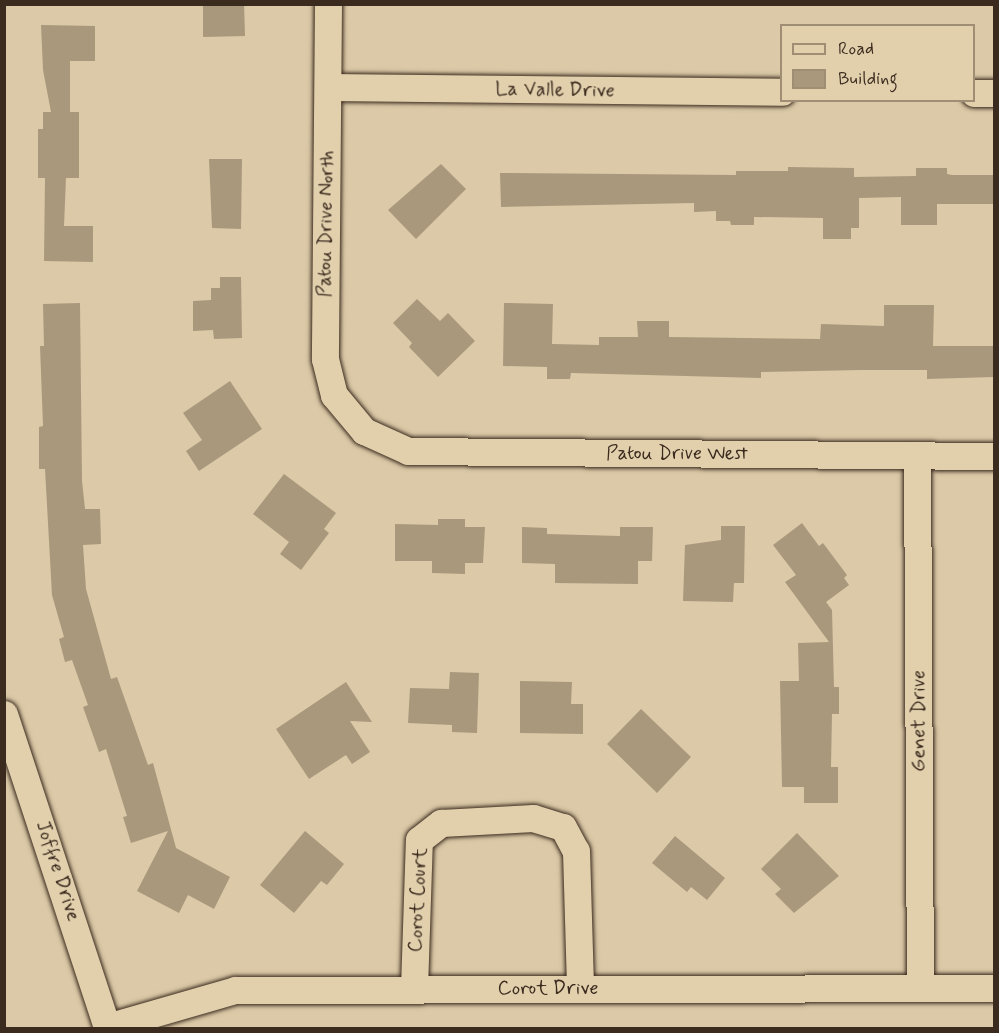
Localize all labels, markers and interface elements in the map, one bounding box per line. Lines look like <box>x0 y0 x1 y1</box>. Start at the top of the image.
legend <box>780 24 975 102</box>
text: Road <box>838 37 874 61</box>
text: Building <box>838 67 898 91</box>
street label: La Valle Drive <box>496 77 614 103</box>
street label: Patou Drive North <box>313 150 339 298</box>
street label: Patou Drive West <box>606 441 748 465</box>
street label: Genet Drive <box>907 670 931 772</box>
street label: Joffre Drive <box>31 819 85 923</box>
street label: Corot Court <box>403 847 433 953</box>
street label: Corot Drive <box>498 976 598 1000</box>

